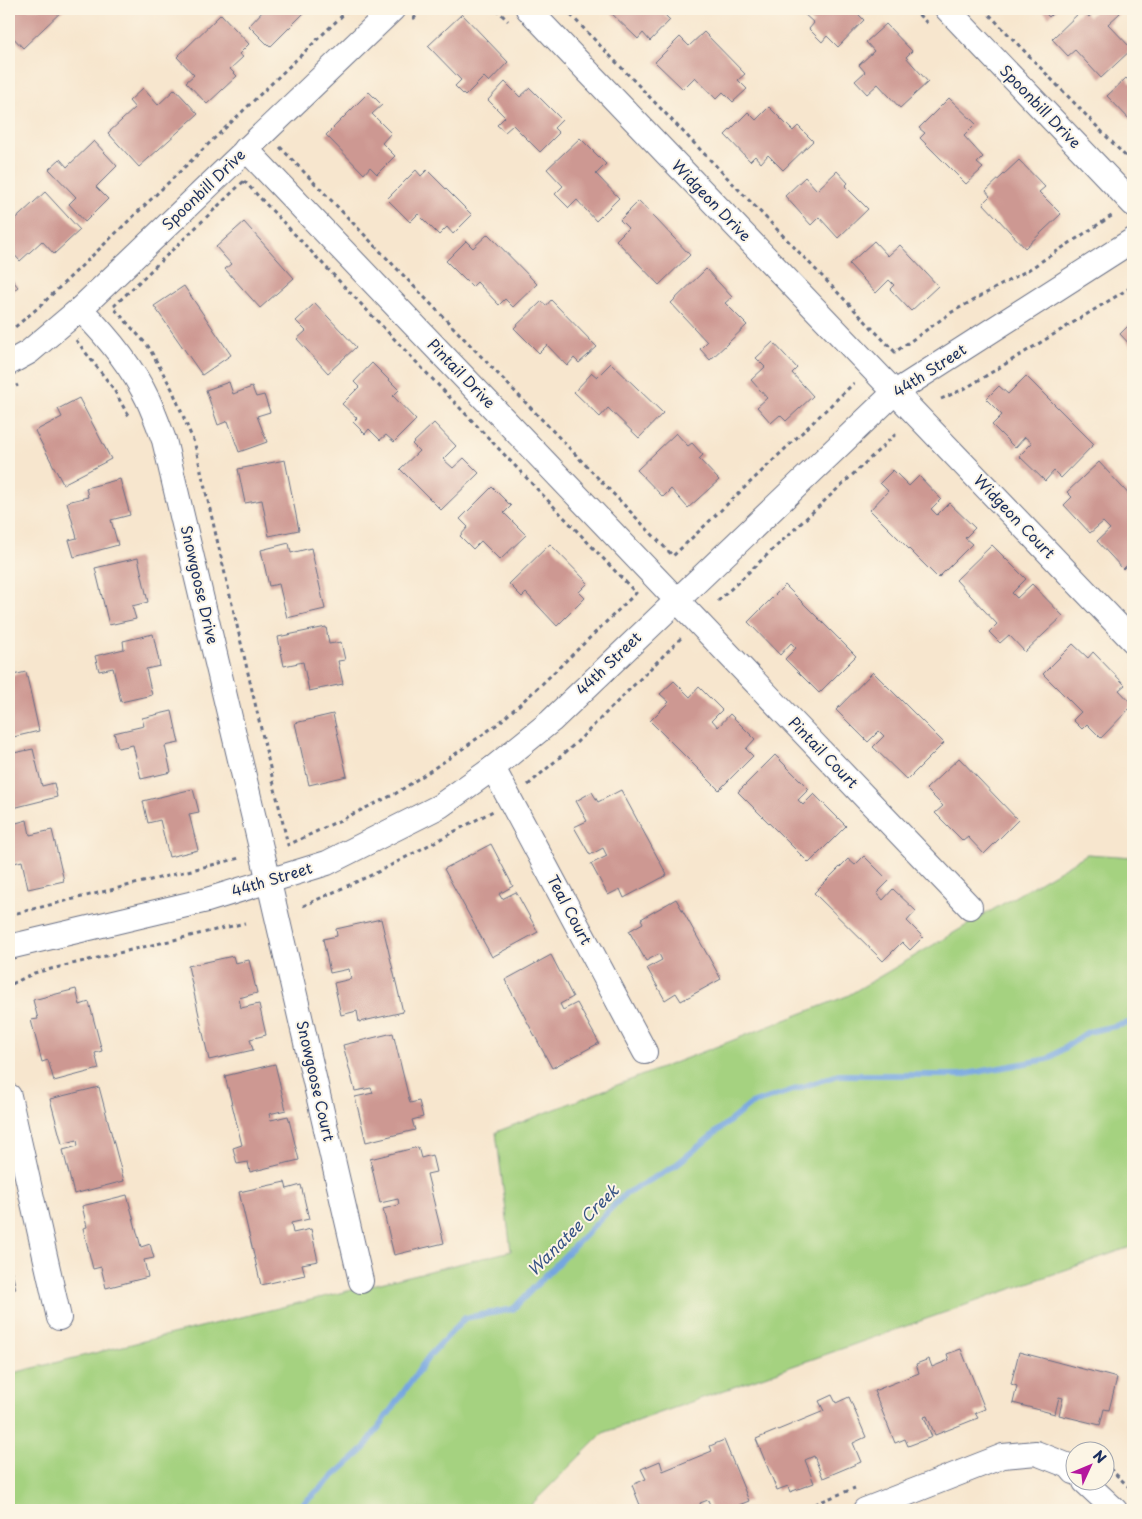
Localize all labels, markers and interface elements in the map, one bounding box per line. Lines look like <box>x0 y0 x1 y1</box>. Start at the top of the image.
street label: Spoonbill Drive <box>995 59 1087 153</box>
street label: Spoonbill Drive <box>156 143 250 235</box>
street label: Widgeon Drive <box>667 154 757 246</box>
street label: Pintail Drive <box>423 333 501 413</box>
street label: 44th Street <box>888 337 970 402</box>
street label: Widgeon Court <box>969 469 1061 563</box>
street label: Snowgoose Drive <box>176 523 225 646</box>
street label: 44th Street <box>570 626 646 700</box>
street label: Pintail Court <box>784 711 864 793</box>
street label: 44th Street <box>228 855 315 902</box>
street label: Teal Court <box>542 870 598 948</box>
street label: Snowgoose Court <box>291 1018 342 1143</box>
water label: Wanatee Creek <box>521 1177 624 1281</box>
north arrow <box>1064 1442 1114 1492</box>
text: N <box>1088 1445 1111 1468</box>

